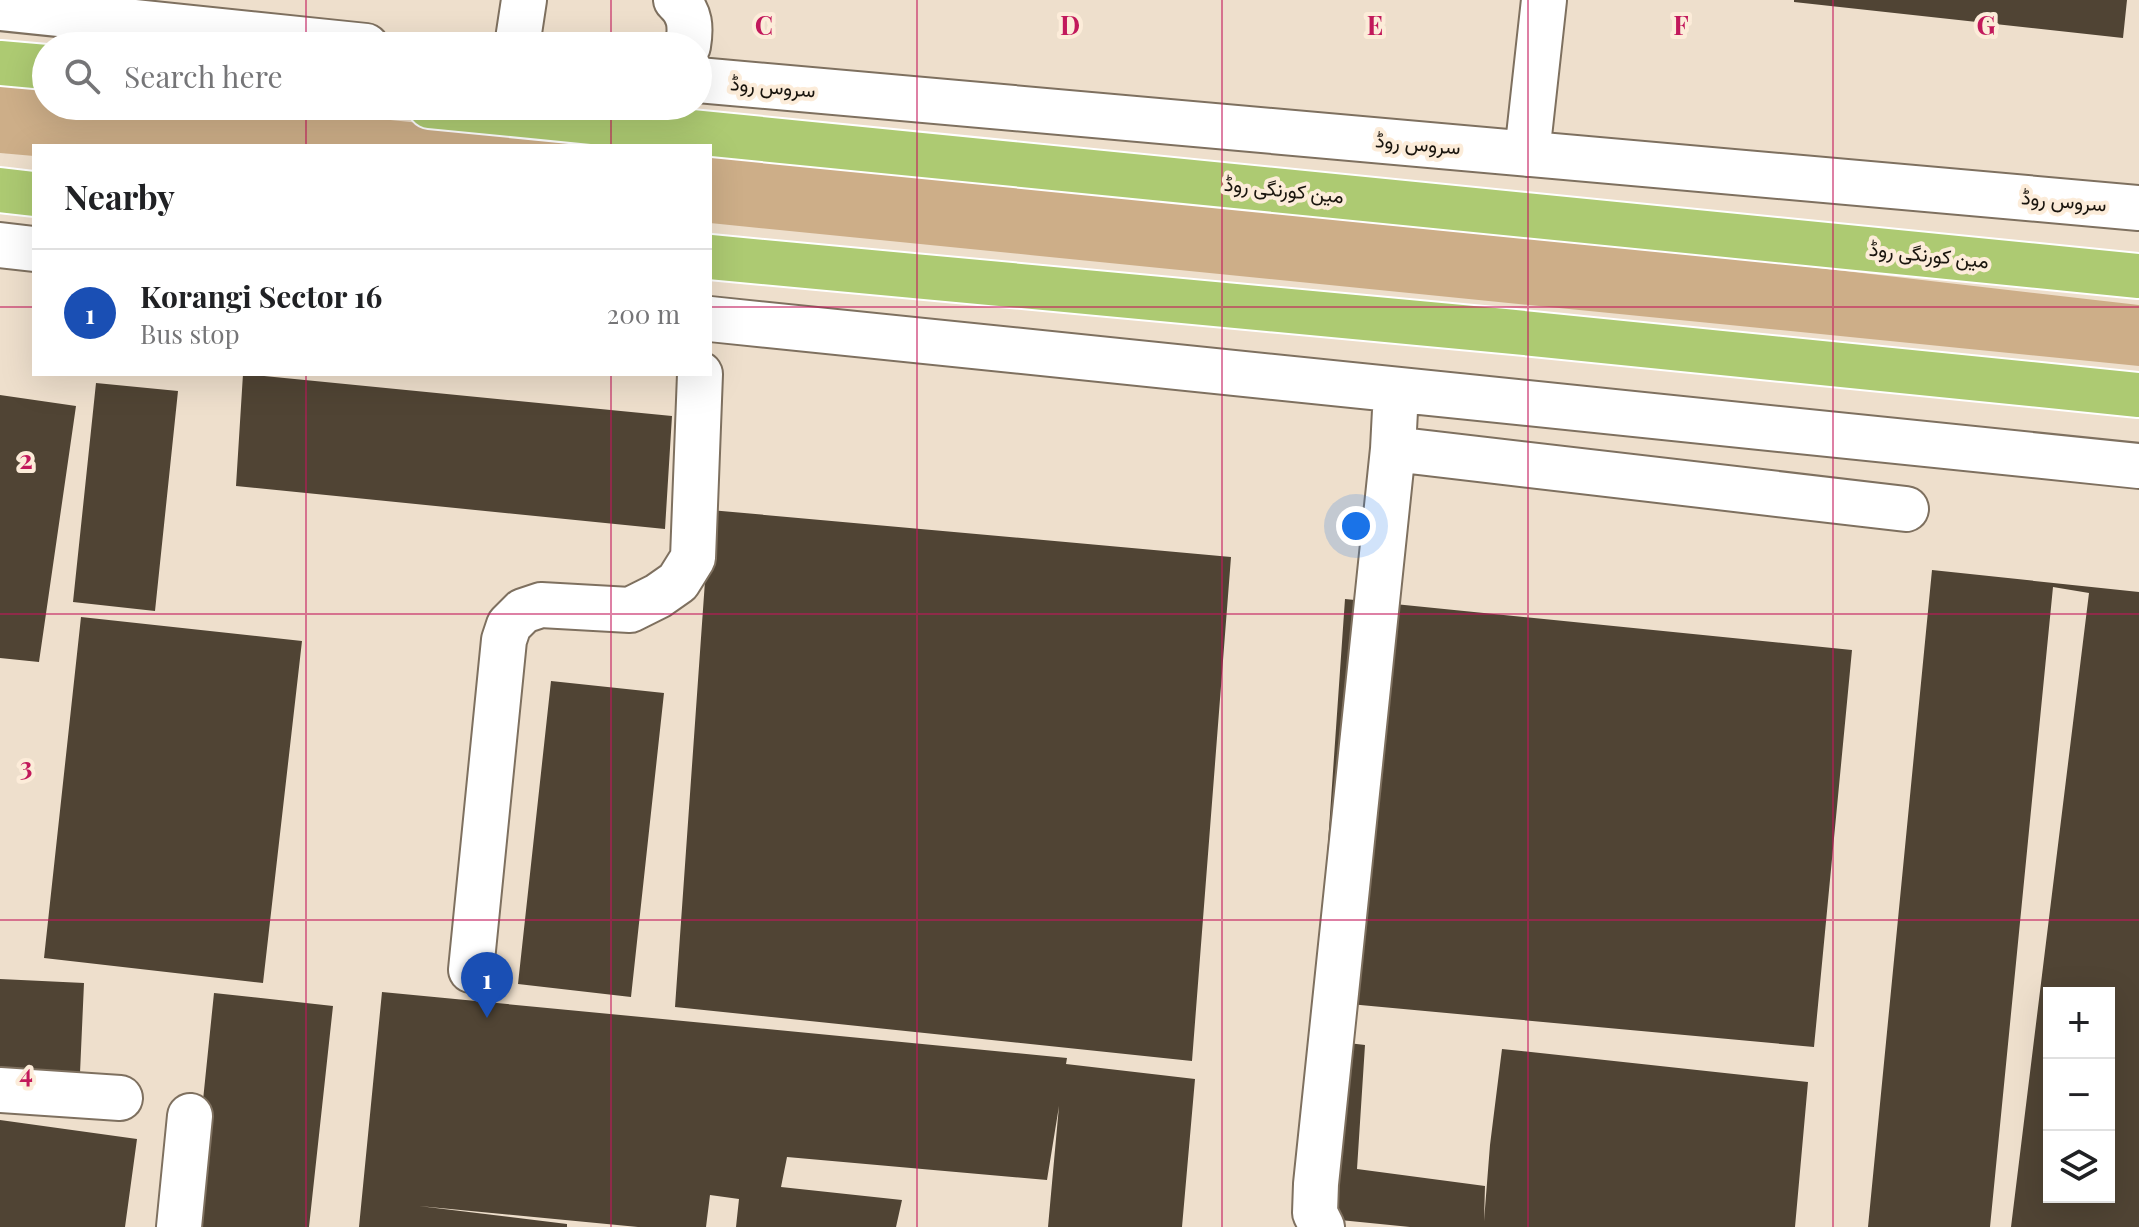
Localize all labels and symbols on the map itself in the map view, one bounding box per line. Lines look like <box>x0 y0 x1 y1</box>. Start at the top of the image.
text: C <box>755 7 773 42</box>
text: D <box>1060 7 1080 42</box>
text: E <box>1367 7 1383 42</box>
text: F <box>1673 7 1689 42</box>
text: G <box>1976 7 1996 42</box>
street label: سروس روڈ <box>729 68 817 104</box>
street label: سروس روڈ <box>1374 125 1462 161</box>
street label: مین کورنگی روڈ <box>1223 169 1345 209</box>
street label: سروس روڈ <box>2020 182 2108 218</box>
street label: مین کورنگی روڈ <box>1868 234 1990 274</box>
text: 2 <box>19 441 33 476</box>
your location <box>1336 506 1376 546</box>
text: 3 <box>20 748 32 783</box>
pin: 1 <box>461 952 513 1018</box>
text: 4 <box>19 1055 33 1090</box>

